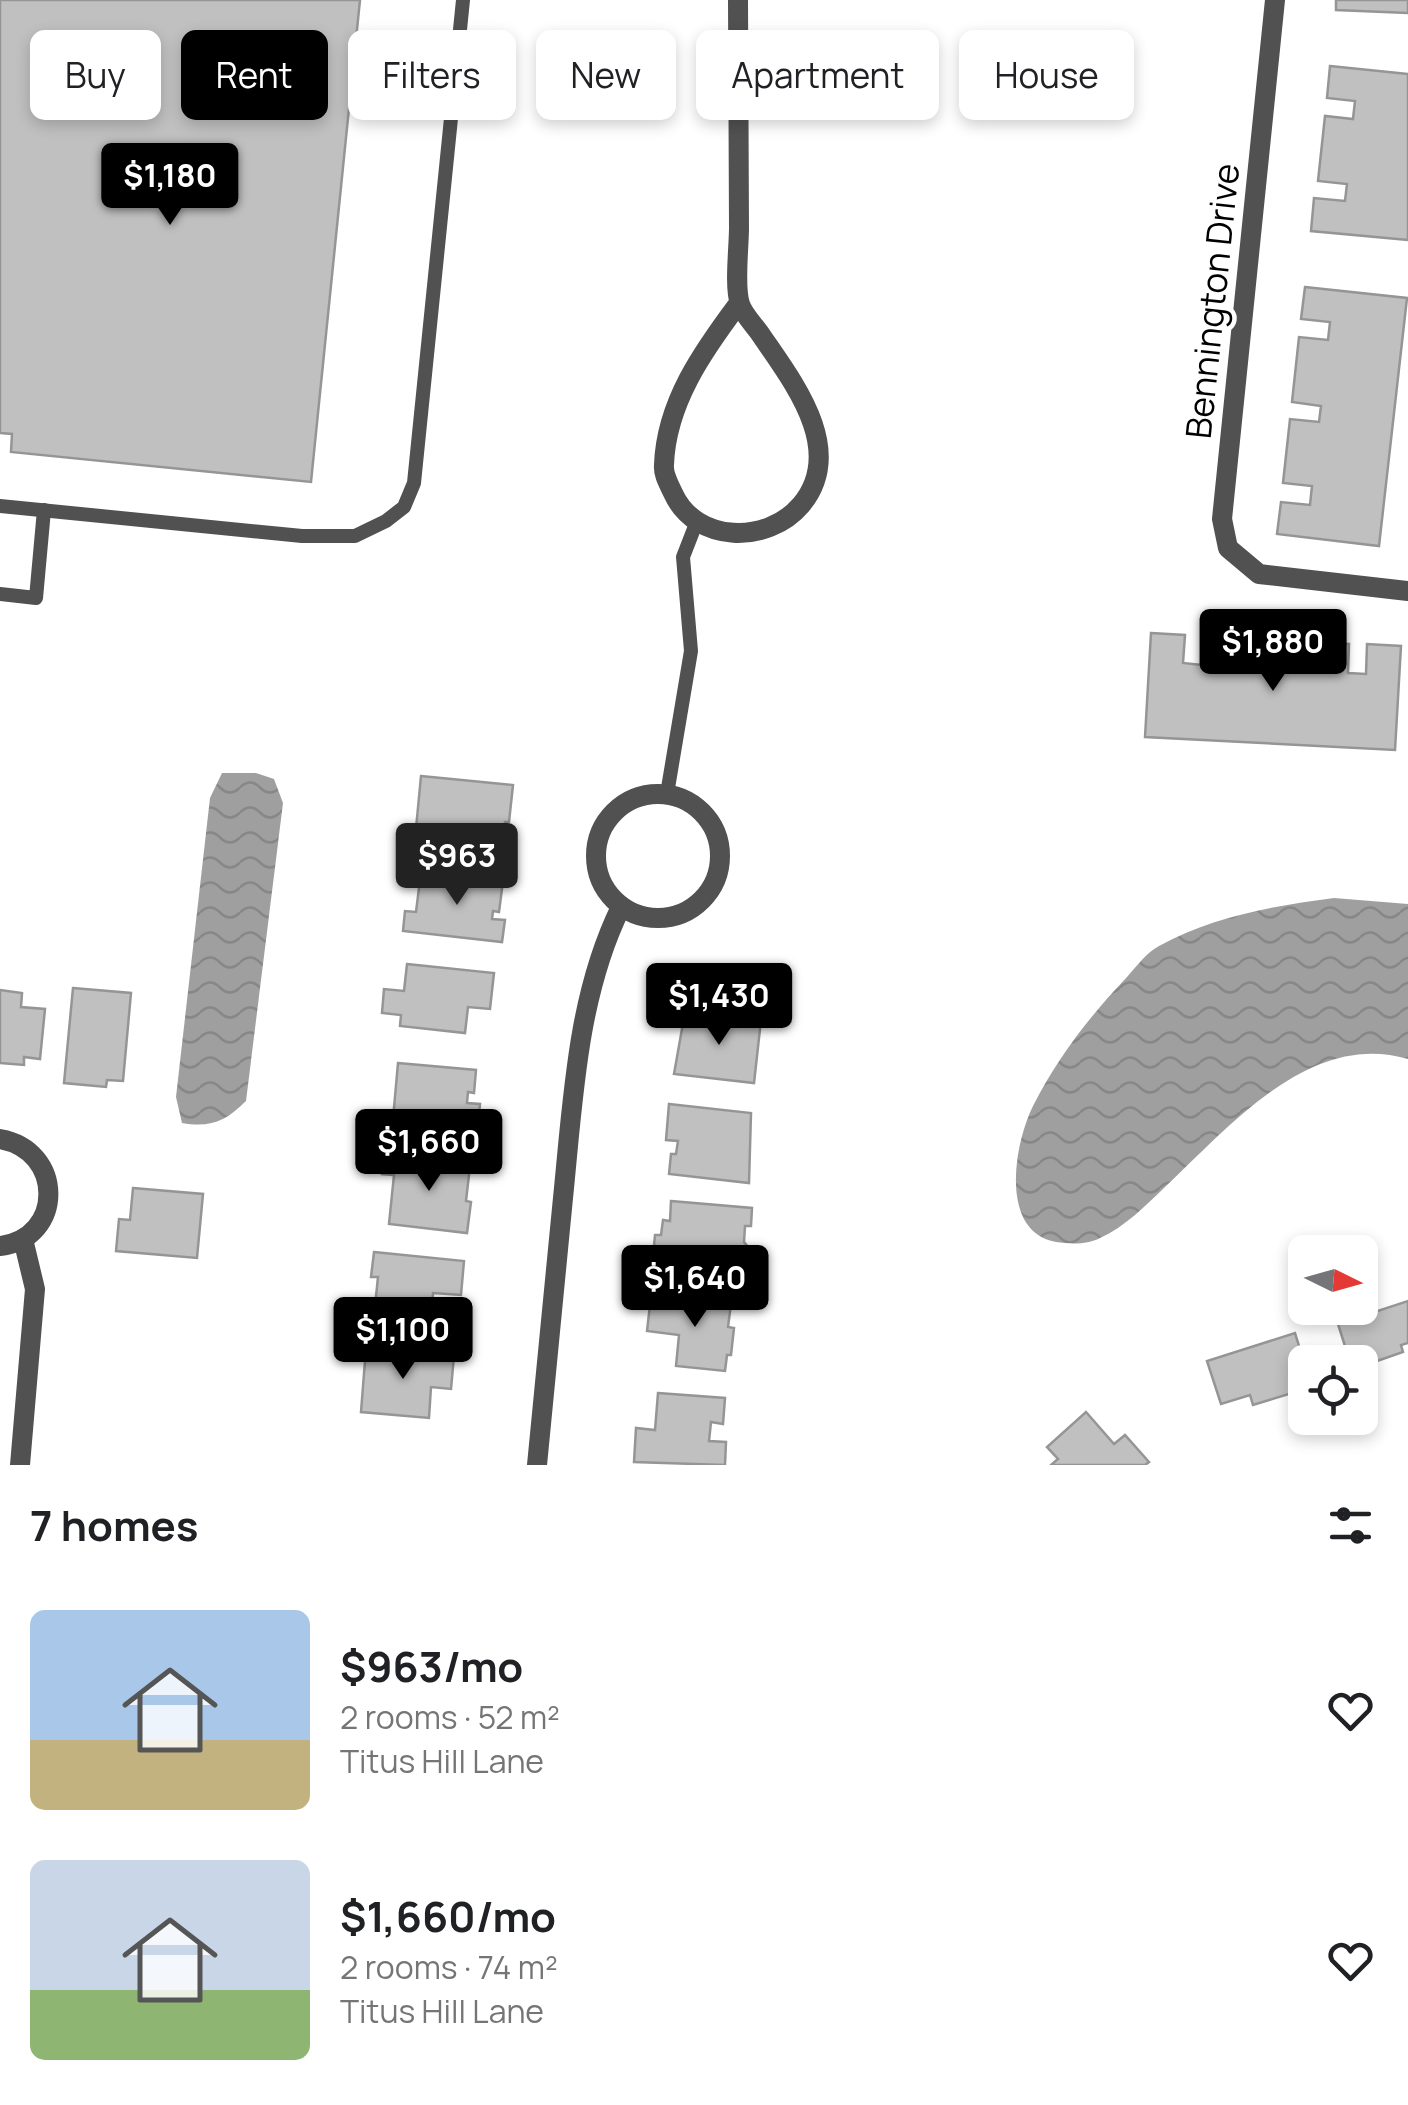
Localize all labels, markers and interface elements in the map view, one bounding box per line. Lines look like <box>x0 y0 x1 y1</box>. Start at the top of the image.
chip: Buy <box>30 30 161 120</box>
chip: Rent <box>181 30 328 120</box>
chip: Filters <box>348 30 516 120</box>
chip: New <box>536 30 676 120</box>
chip: Apartment <box>696 30 939 120</box>
chip: House <box>959 30 1134 120</box>
pin: $1,180 <box>89 143 251 228</box>
text: $1,180 <box>123 153 217 197</box>
street label: Bennington Drive <box>1174 161 1250 441</box>
pin: $1,880 <box>1192 609 1354 694</box>
text: $1,880 <box>1222 619 1324 663</box>
pin: $963 <box>398 823 516 908</box>
text: $963 <box>418 833 496 877</box>
pin: $1,430 <box>638 963 800 1048</box>
text: $1,430 <box>668 973 770 1017</box>
pin: $1,660 <box>348 1109 510 1194</box>
text: $1,660 <box>377 1119 481 1163</box>
north arrow <box>1288 1235 1378 1325</box>
map controls <box>1288 1235 1378 1435</box>
pin: $1,640 <box>614 1245 776 1330</box>
text: $1,640 <box>644 1255 746 1299</box>
pin: $1,100 <box>322 1297 484 1382</box>
text: $1,100 <box>356 1307 450 1351</box>
button: locate <box>1288 1345 1378 1435</box>
text: 7 homes <box>30 1496 198 1554</box>
icon: filters <box>1323 1498 1378 1553</box>
text: $963/mo <box>340 1637 523 1695</box>
icon: home <box>110 1650 230 1770</box>
icon: heart <box>1323 1683 1378 1738</box>
text: 2 rooms · 52 m² <box>340 1695 560 1739</box>
text: Titus Hill Lane <box>340 1739 544 1783</box>
text: $1,660/mo <box>340 1887 556 1945</box>
icon: home <box>110 1900 230 2020</box>
icon: heart <box>1323 1933 1378 1988</box>
text: 2 rooms · 74 m² <box>340 1945 558 1989</box>
text: Titus Hill Lane <box>340 1989 544 2033</box>

